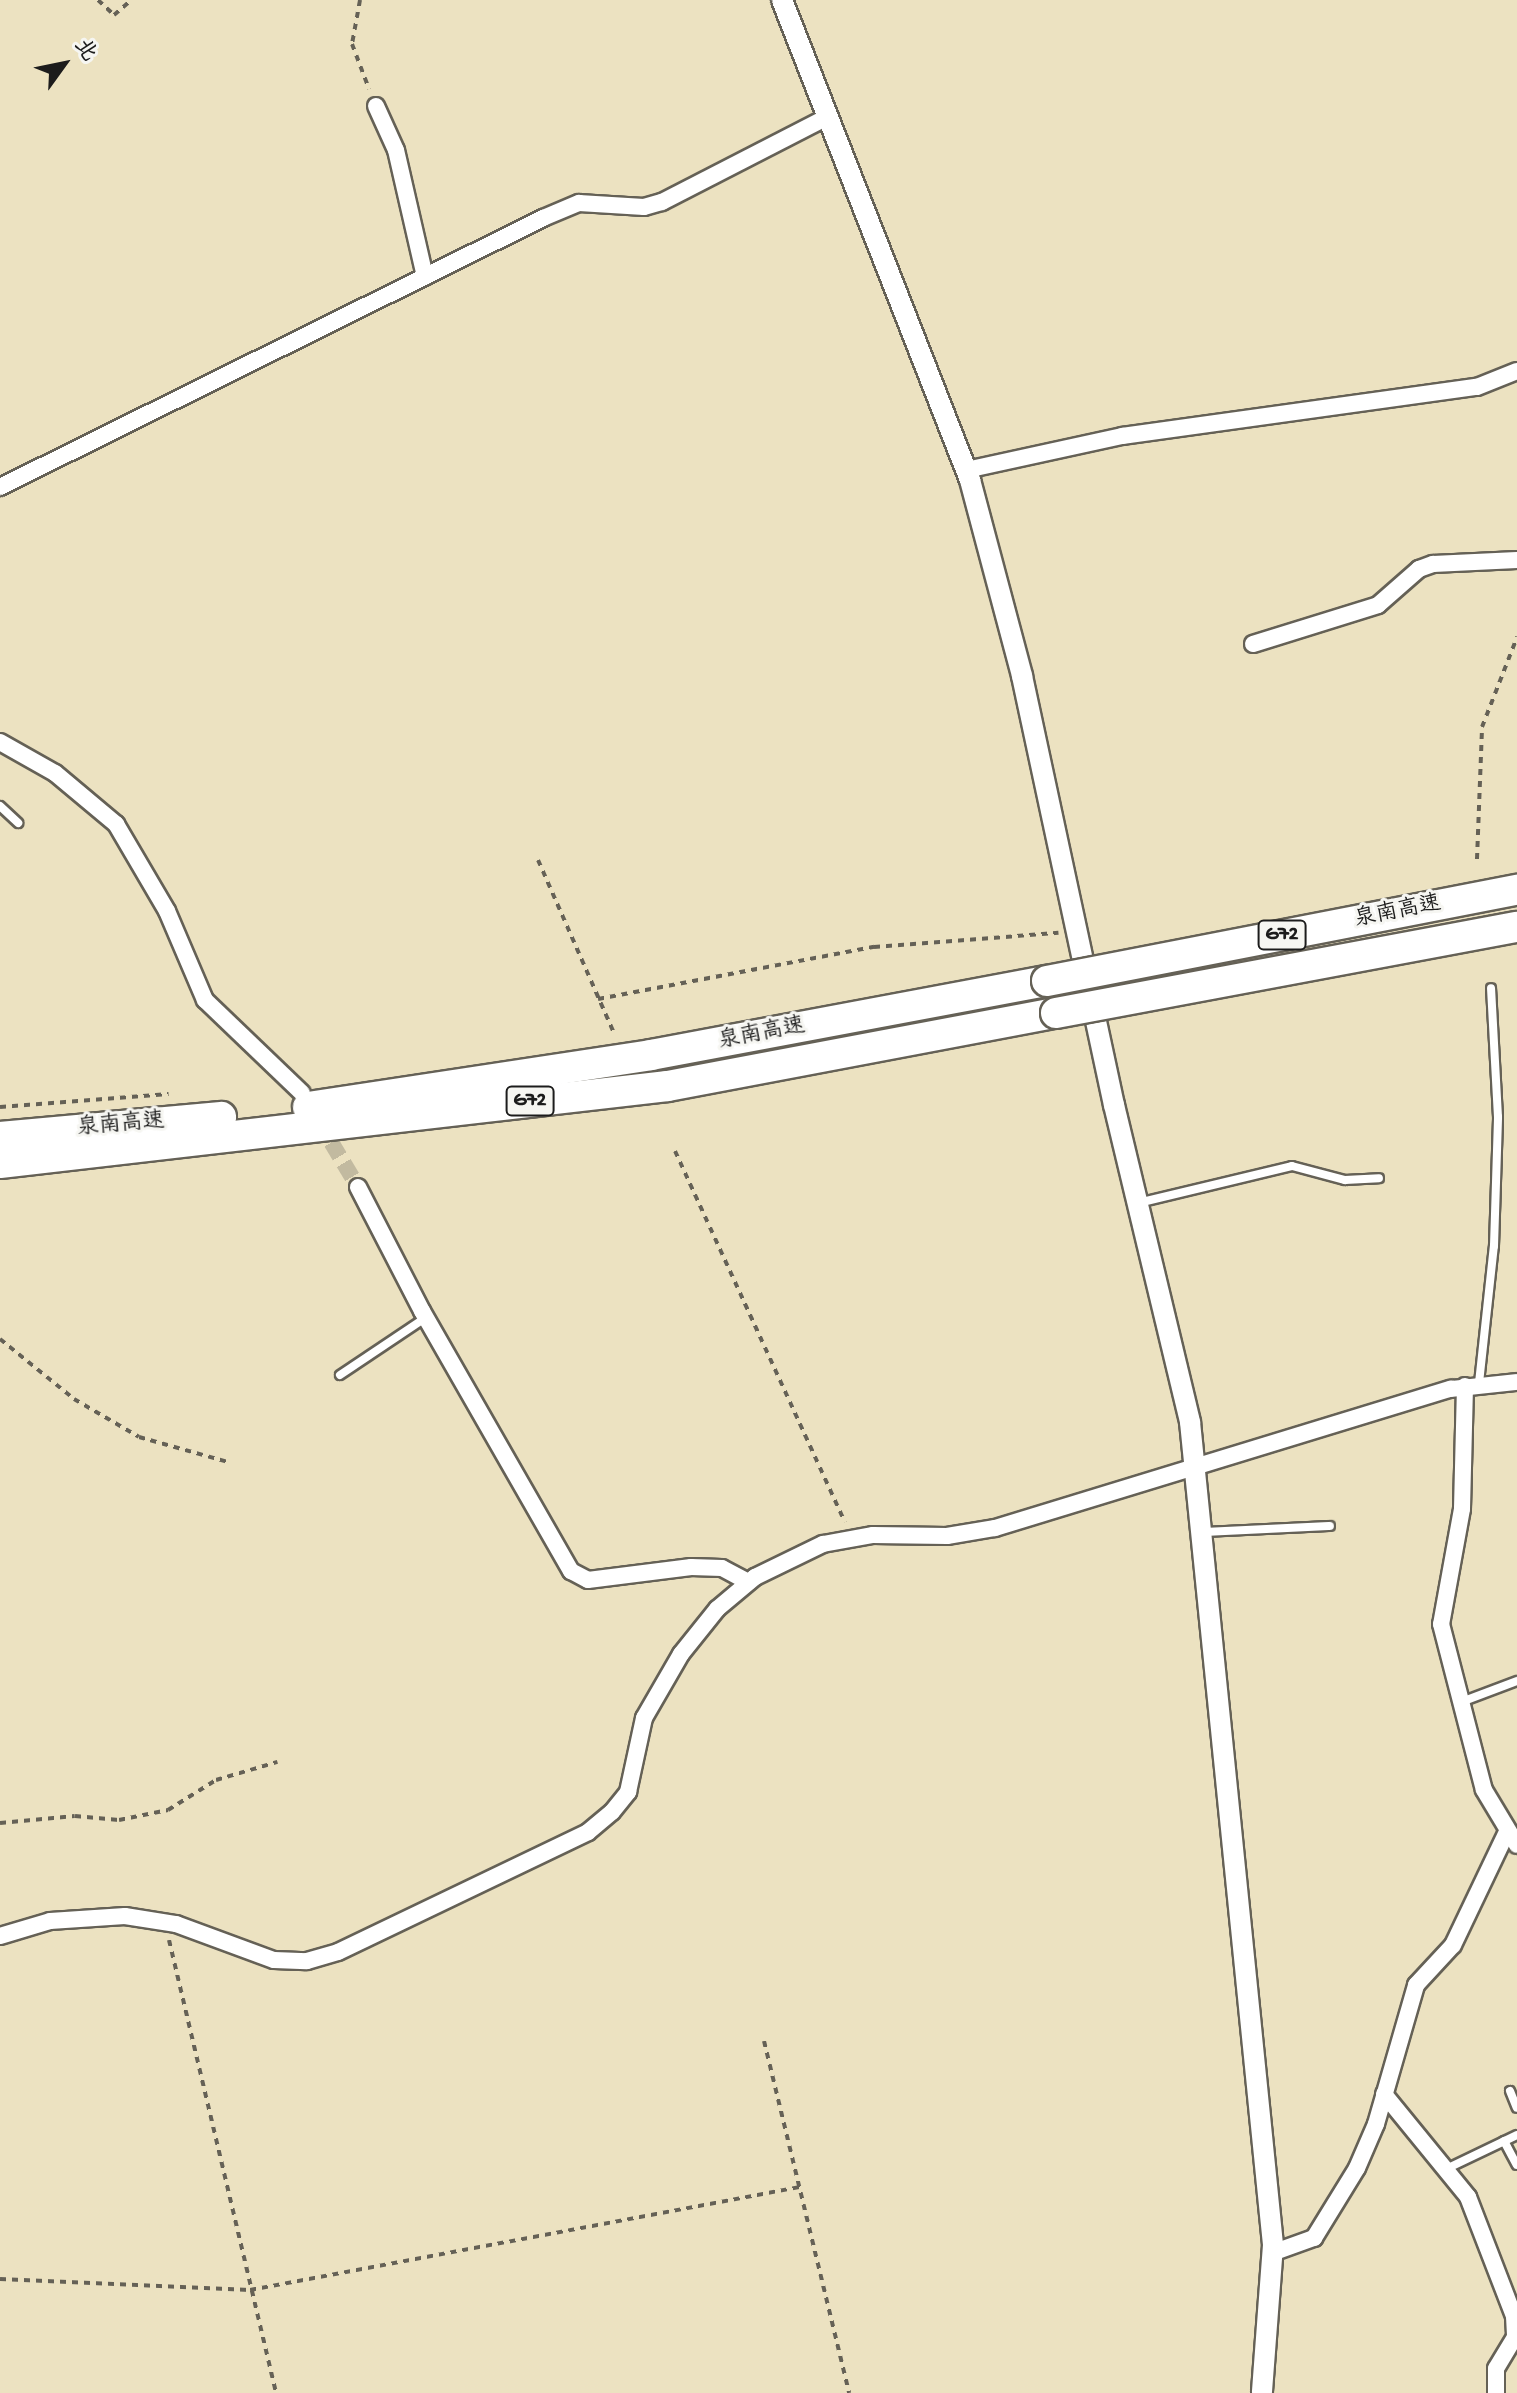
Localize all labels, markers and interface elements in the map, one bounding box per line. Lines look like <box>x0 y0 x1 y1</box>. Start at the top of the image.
north arrow <box>24 24 104 104</box>
text: 北 <box>67 35 101 67</box>
street label: 泉南高速 <box>1352 892 1444 934</box>
road number: G72 <box>1256 919 1308 951</box>
street label: 泉南高速 <box>716 1014 808 1056</box>
road number: G72 <box>504 1085 556 1117</box>
street label: 泉南高速 <box>76 1109 166 1143</box>

